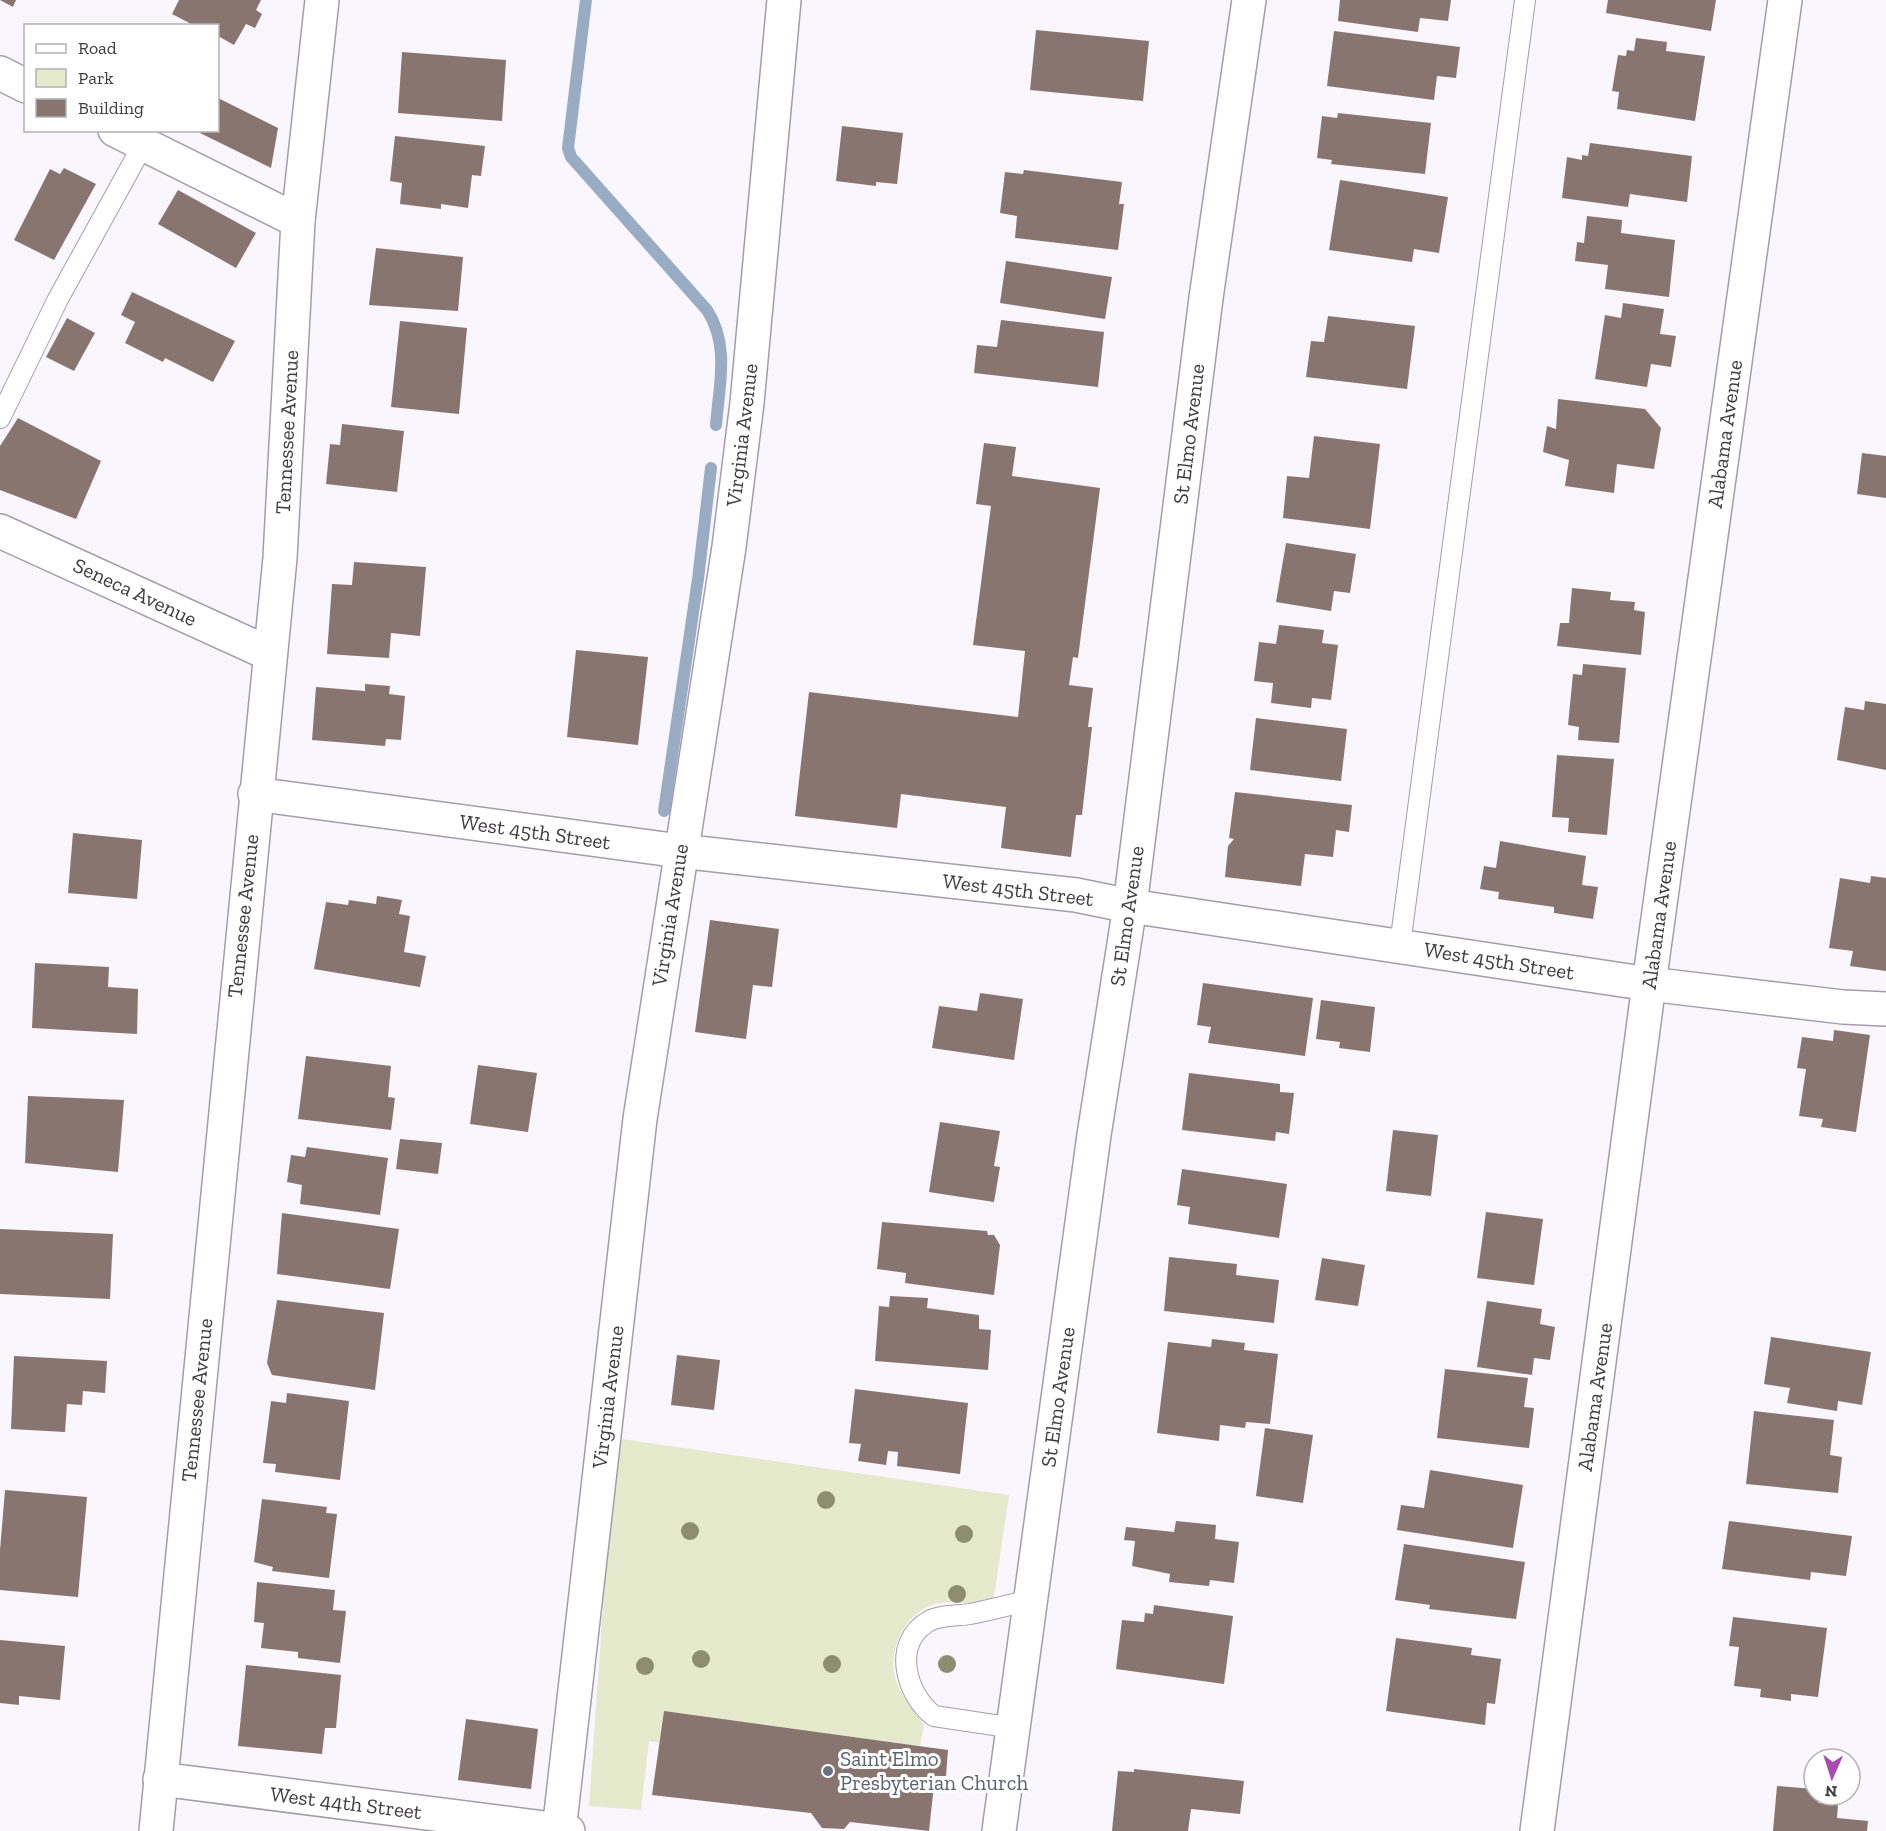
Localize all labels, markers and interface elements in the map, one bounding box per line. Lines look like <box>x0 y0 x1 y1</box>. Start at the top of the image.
legend <box>24 24 219 132</box>
text: Road <box>78 37 117 59</box>
text: Park <box>78 67 114 89</box>
text: Building <box>78 97 144 119</box>
street label: Tennessee Avenue <box>270 349 303 515</box>
street label: Alabama Avenue <box>1702 358 1747 510</box>
street label: Virginia Avenue <box>720 362 763 509</box>
street label: St Elmo Avenue <box>1167 362 1210 506</box>
street label: Seneca Avenue <box>69 552 201 631</box>
street label: West 45th Street <box>458 809 612 854</box>
street label: Tennessee Avenue <box>221 833 264 999</box>
street label: Alabama Avenue <box>1636 839 1681 991</box>
street label: Virginia Avenue <box>646 842 693 989</box>
street label: St Elmo Avenue <box>1104 844 1149 988</box>
street label: West 45th Street <box>941 868 1095 911</box>
street label: West 45th Street <box>1422 936 1576 985</box>
street label: Tennessee Avenue <box>175 1317 218 1483</box>
street label: Alabama Avenue <box>1572 1321 1617 1473</box>
street label: Virginia Avenue <box>586 1324 629 1471</box>
street label: St Elmo Avenue <box>1035 1325 1080 1469</box>
place label: Saint Elmo Presbyterian Church <box>840 1746 1028 1795</box>
north arrow <box>1802 1747 1862 1807</box>
marker: Saint Elmo Presbyterian Church <box>821 1764 835 1778</box>
street label: West 44th Street <box>269 1781 423 1824</box>
text: N <box>1825 1782 1838 1801</box>

